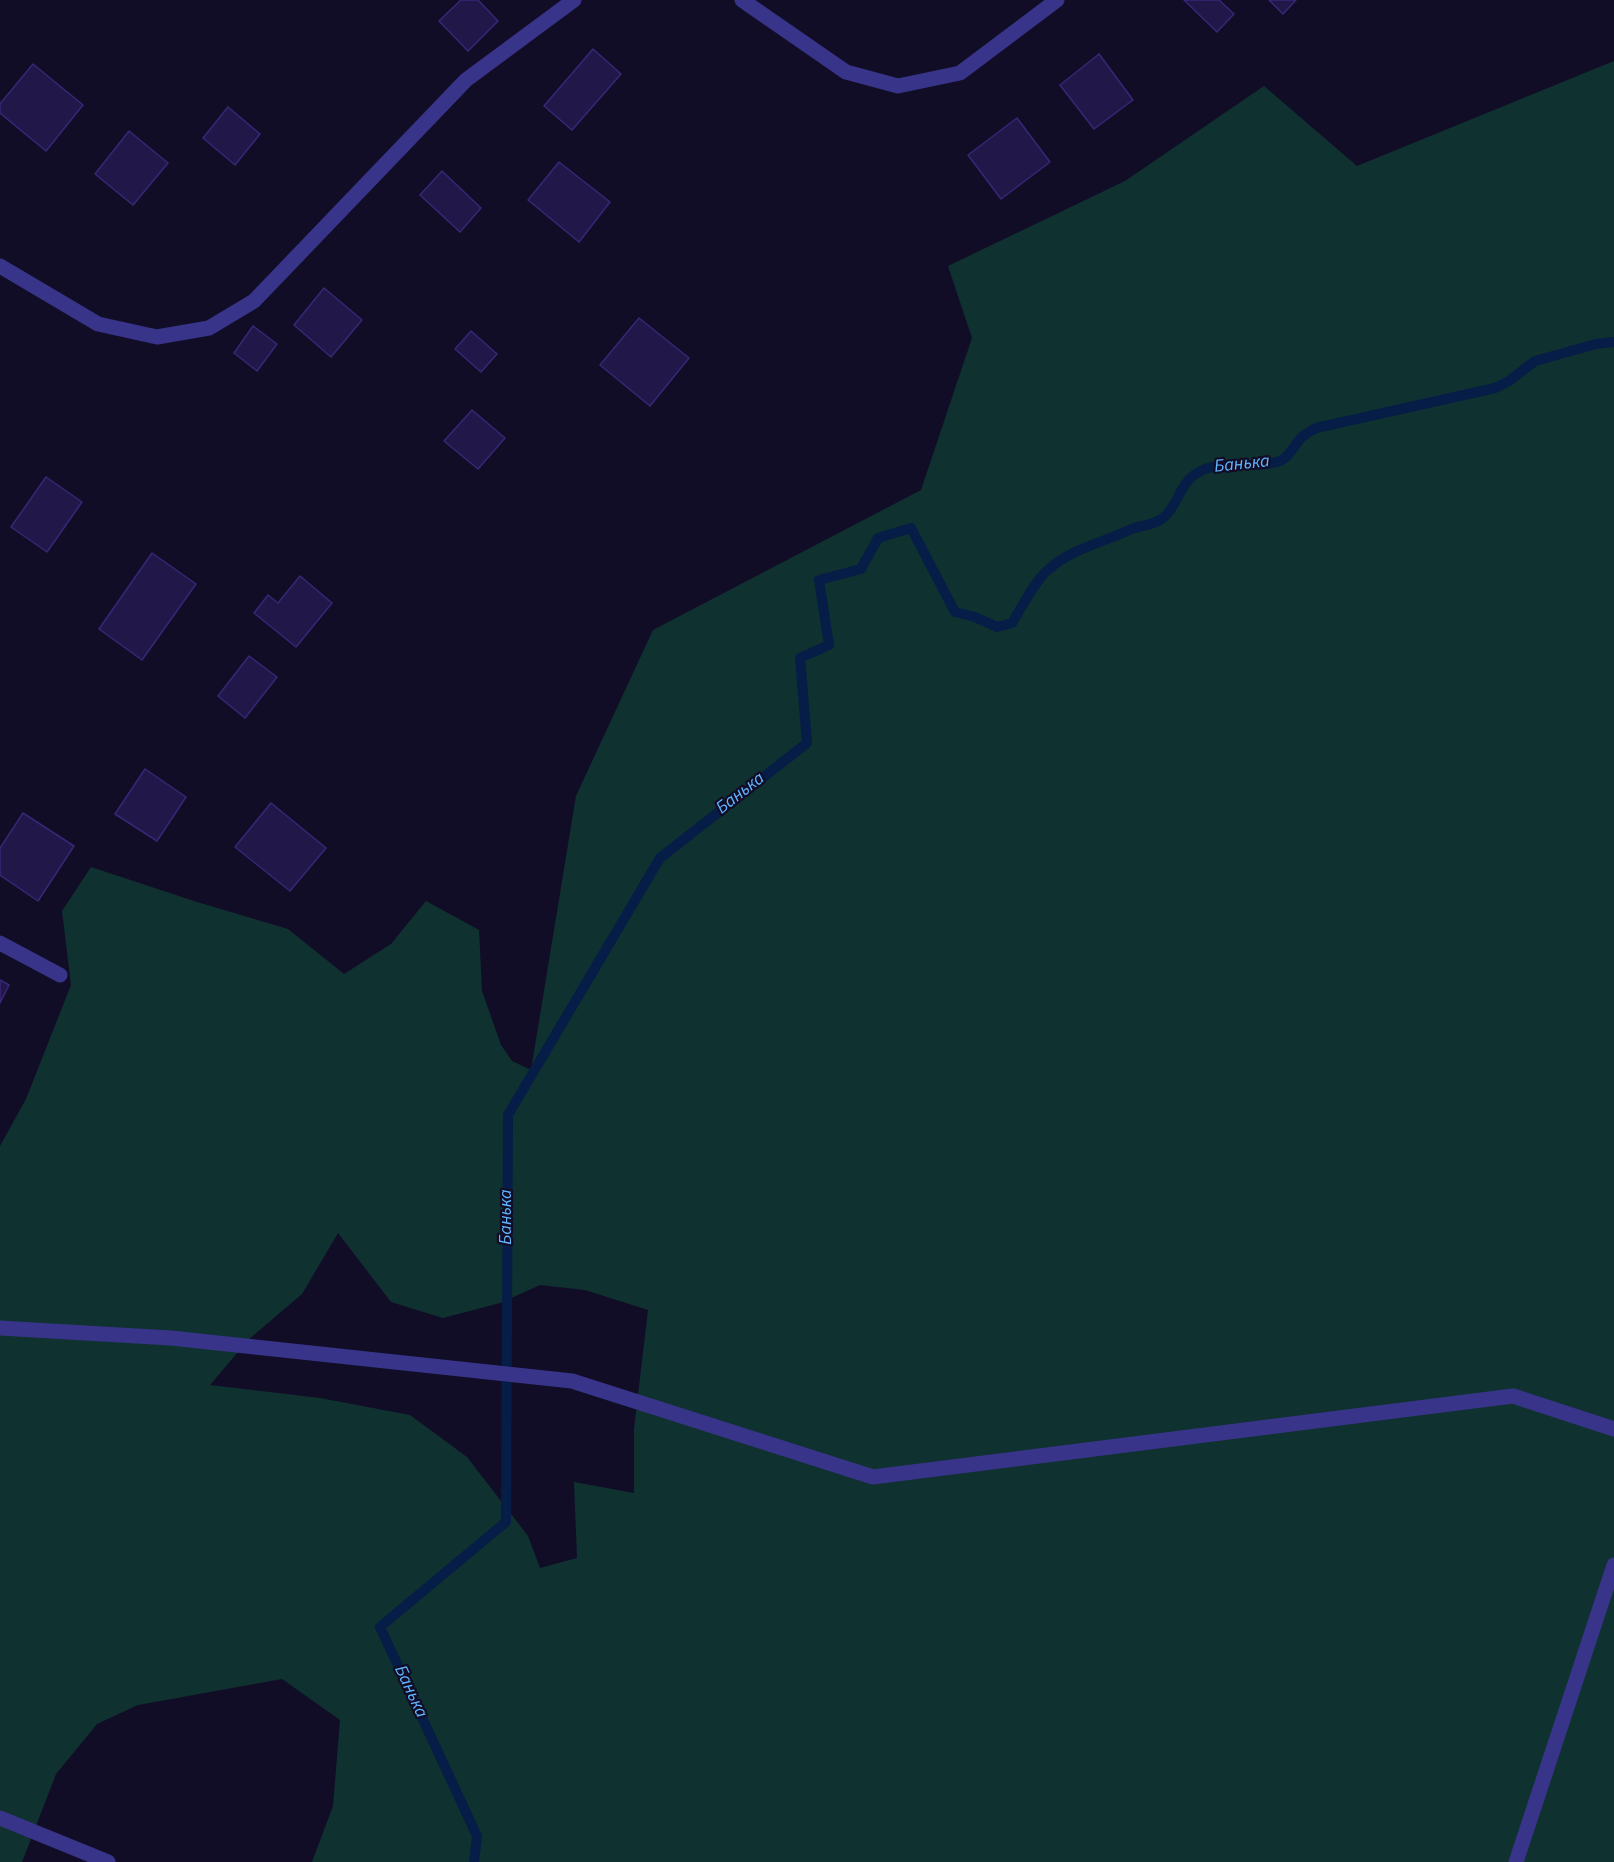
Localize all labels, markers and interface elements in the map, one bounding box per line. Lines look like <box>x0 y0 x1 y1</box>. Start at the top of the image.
water label: Банька <box>1213 451 1271 479</box>
water label: Банька <box>712 768 770 820</box>
water label: Банька <box>496 1189 518 1245</box>
water label: Банька <box>388 1662 432 1722</box>

